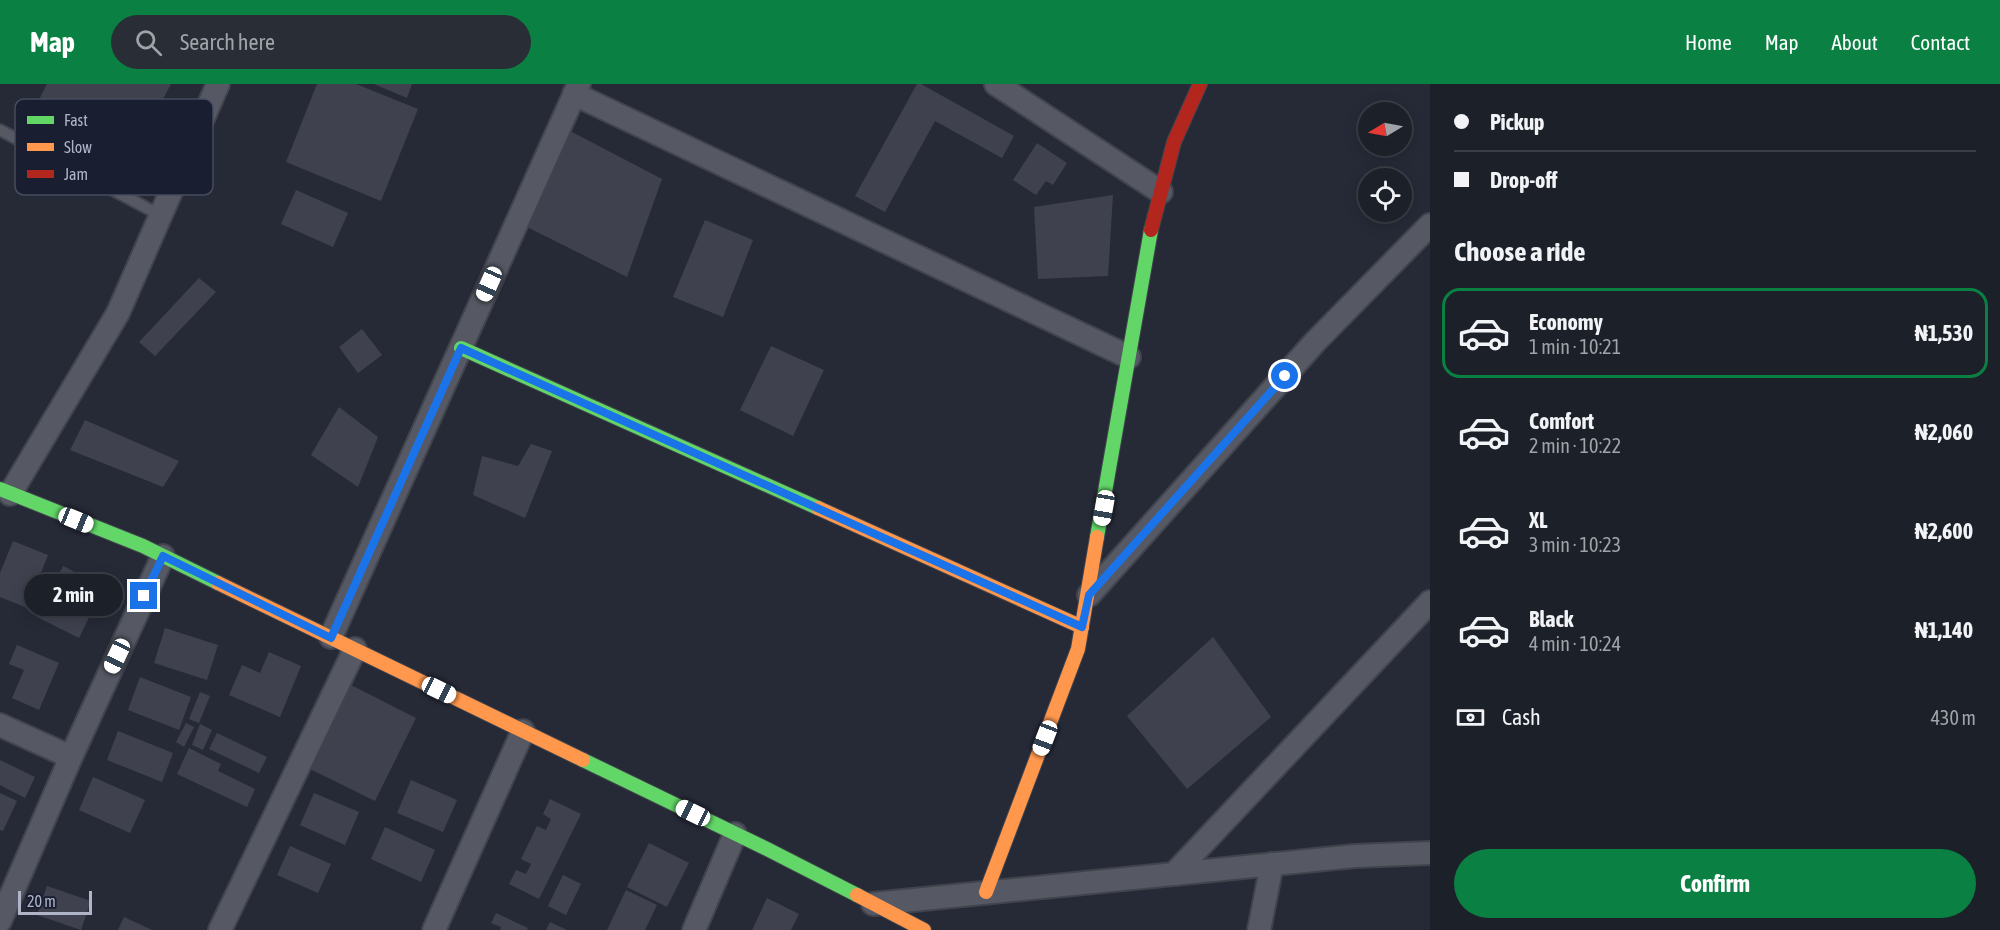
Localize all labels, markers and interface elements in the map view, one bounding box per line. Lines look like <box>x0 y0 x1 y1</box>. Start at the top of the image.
search box <box>111 15 531 69</box>
text: Map <box>30 26 75 58</box>
icon: search <box>132 26 165 59</box>
text: Search here <box>180 29 275 55</box>
text: Home <box>1685 30 1732 54</box>
text: Map <box>1765 30 1799 54</box>
text: About <box>1832 30 1878 54</box>
text: Contact <box>1911 30 1970 54</box>
legend <box>15 99 213 195</box>
north arrow <box>1358 102 1412 156</box>
map controls <box>1358 102 1412 222</box>
text: Pickup <box>1490 109 1545 135</box>
text: Fast <box>64 111 88 129</box>
text: Slow <box>64 138 92 156</box>
text: Jam <box>64 165 88 183</box>
text: Drop-off <box>1490 167 1557 193</box>
button: locate <box>1358 168 1412 222</box>
text: Choose a ride <box>1454 236 1586 267</box>
car <box>473 264 505 304</box>
icon: car <box>1457 306 1511 360</box>
text: Economy <box>1529 309 1603 335</box>
text: ₦1,530 <box>1915 320 1973 346</box>
text: 1 min · 10:21 <box>1529 335 1621 358</box>
route start <box>1271 362 1298 389</box>
icon: car <box>1457 405 1511 459</box>
text: Comfort <box>1529 408 1594 434</box>
text: ₦2,060 <box>1915 419 1973 445</box>
text: 2 min · 10:22 <box>1529 434 1621 457</box>
car <box>1092 489 1116 527</box>
icon: car <box>1457 504 1511 558</box>
car <box>56 505 96 535</box>
text: XL <box>1529 507 1547 533</box>
text: ₦2,600 <box>1915 518 1973 544</box>
text: 3 min · 10:23 <box>1529 533 1621 556</box>
callout: 2 min <box>24 575 123 617</box>
route end <box>130 582 157 609</box>
text: 2 min <box>53 583 94 606</box>
icon: car <box>1457 603 1511 657</box>
text: Black <box>1529 606 1573 632</box>
text: ₦1,140 <box>1915 617 1973 643</box>
text: 4 min · 10:24 <box>1529 632 1621 655</box>
car <box>101 636 133 676</box>
car <box>419 674 459 706</box>
icon: cash <box>1454 701 1487 734</box>
text: Cash <box>1502 704 1541 730</box>
text: 430 m <box>1931 706 1976 729</box>
car <box>1030 718 1060 758</box>
car <box>673 797 713 829</box>
button: Confirm <box>1454 849 1976 918</box>
scale bar <box>18 888 92 916</box>
text: 20 m <box>27 892 56 910</box>

